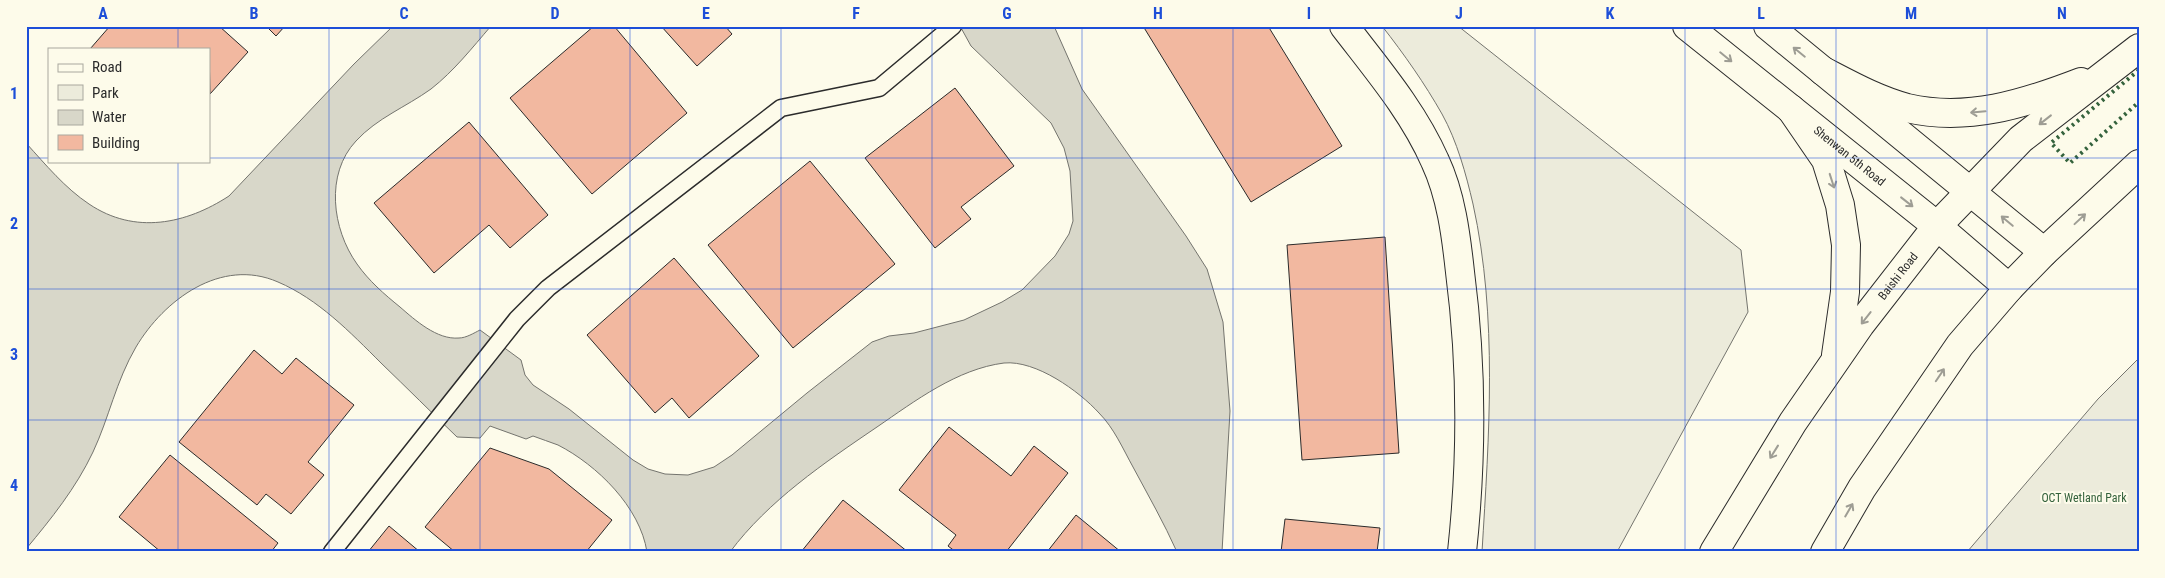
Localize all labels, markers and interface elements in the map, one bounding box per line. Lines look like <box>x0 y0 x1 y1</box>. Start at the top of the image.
text: A <box>98 4 108 23</box>
text: B <box>250 4 259 23</box>
text: C <box>399 4 409 23</box>
text: D <box>550 4 560 23</box>
text: E <box>702 4 710 23</box>
text: F <box>852 4 860 23</box>
text: G <box>1002 4 1012 23</box>
text: H <box>1153 4 1163 23</box>
text: I <box>1307 4 1311 23</box>
text: J <box>1455 4 1463 23</box>
text: K <box>1606 4 1615 23</box>
text: L <box>1757 4 1765 23</box>
text: M <box>1905 4 1917 23</box>
text: N <box>2057 4 2067 23</box>
one-way arrow <box>1793 47 1806 58</box>
legend <box>48 48 210 162</box>
one-way arrow <box>1719 51 1732 62</box>
text: Road <box>92 58 122 76</box>
text: 1 <box>10 84 18 103</box>
text: Park <box>92 84 119 102</box>
one-way arrow <box>1970 107 1986 116</box>
text: Water <box>92 108 127 126</box>
one-way arrow <box>2039 115 2052 126</box>
street label: Shenwan 5th Road <box>1811 123 1888 189</box>
text: Building <box>92 134 140 152</box>
one-way arrow <box>1828 172 1838 188</box>
one-way arrow <box>1900 196 1913 207</box>
one-way arrow <box>2073 213 2086 225</box>
text: 2 <box>10 214 18 233</box>
one-way arrow <box>2000 215 2013 227</box>
street label: Baishi Road <box>1875 250 1921 302</box>
one-way arrow <box>1860 311 1871 324</box>
text: 3 <box>10 345 18 364</box>
one-way arrow <box>1935 368 1945 382</box>
one-way arrow <box>1769 444 1779 458</box>
text: 4 <box>10 476 18 495</box>
park label: OCT Wetland Park <box>2041 491 2127 505</box>
one-way arrow <box>1845 503 1855 517</box>

